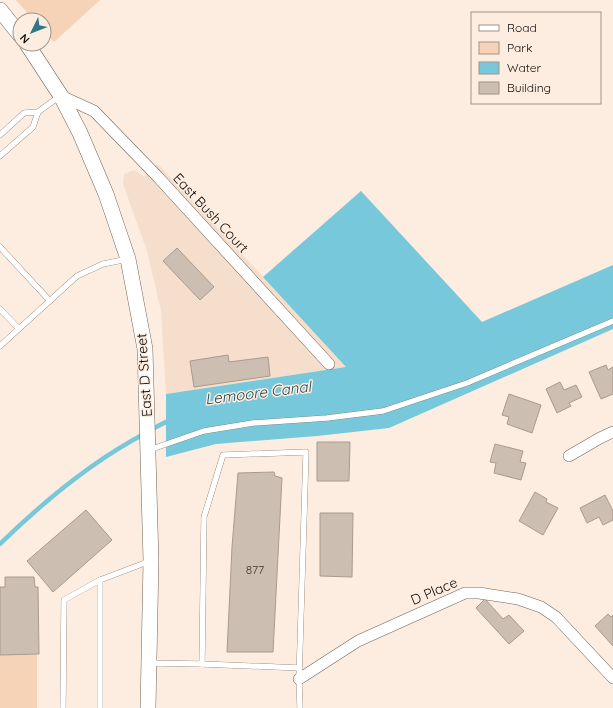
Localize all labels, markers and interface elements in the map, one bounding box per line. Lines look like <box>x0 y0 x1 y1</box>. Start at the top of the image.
north arrow <box>12 12 52 52</box>
legend <box>471 12 601 104</box>
text: Road <box>507 20 537 35</box>
text: N <box>17 31 33 47</box>
text: Park <box>507 40 532 55</box>
text: Water <box>507 60 542 75</box>
text: Building <box>507 80 551 95</box>
street label: East Bush Court <box>169 169 253 257</box>
street label: East D Street <box>132 332 156 417</box>
water label: Lemoore Canal <box>204 376 313 408</box>
house number: 877 <box>246 562 264 577</box>
street label: D Place <box>408 573 460 609</box>

